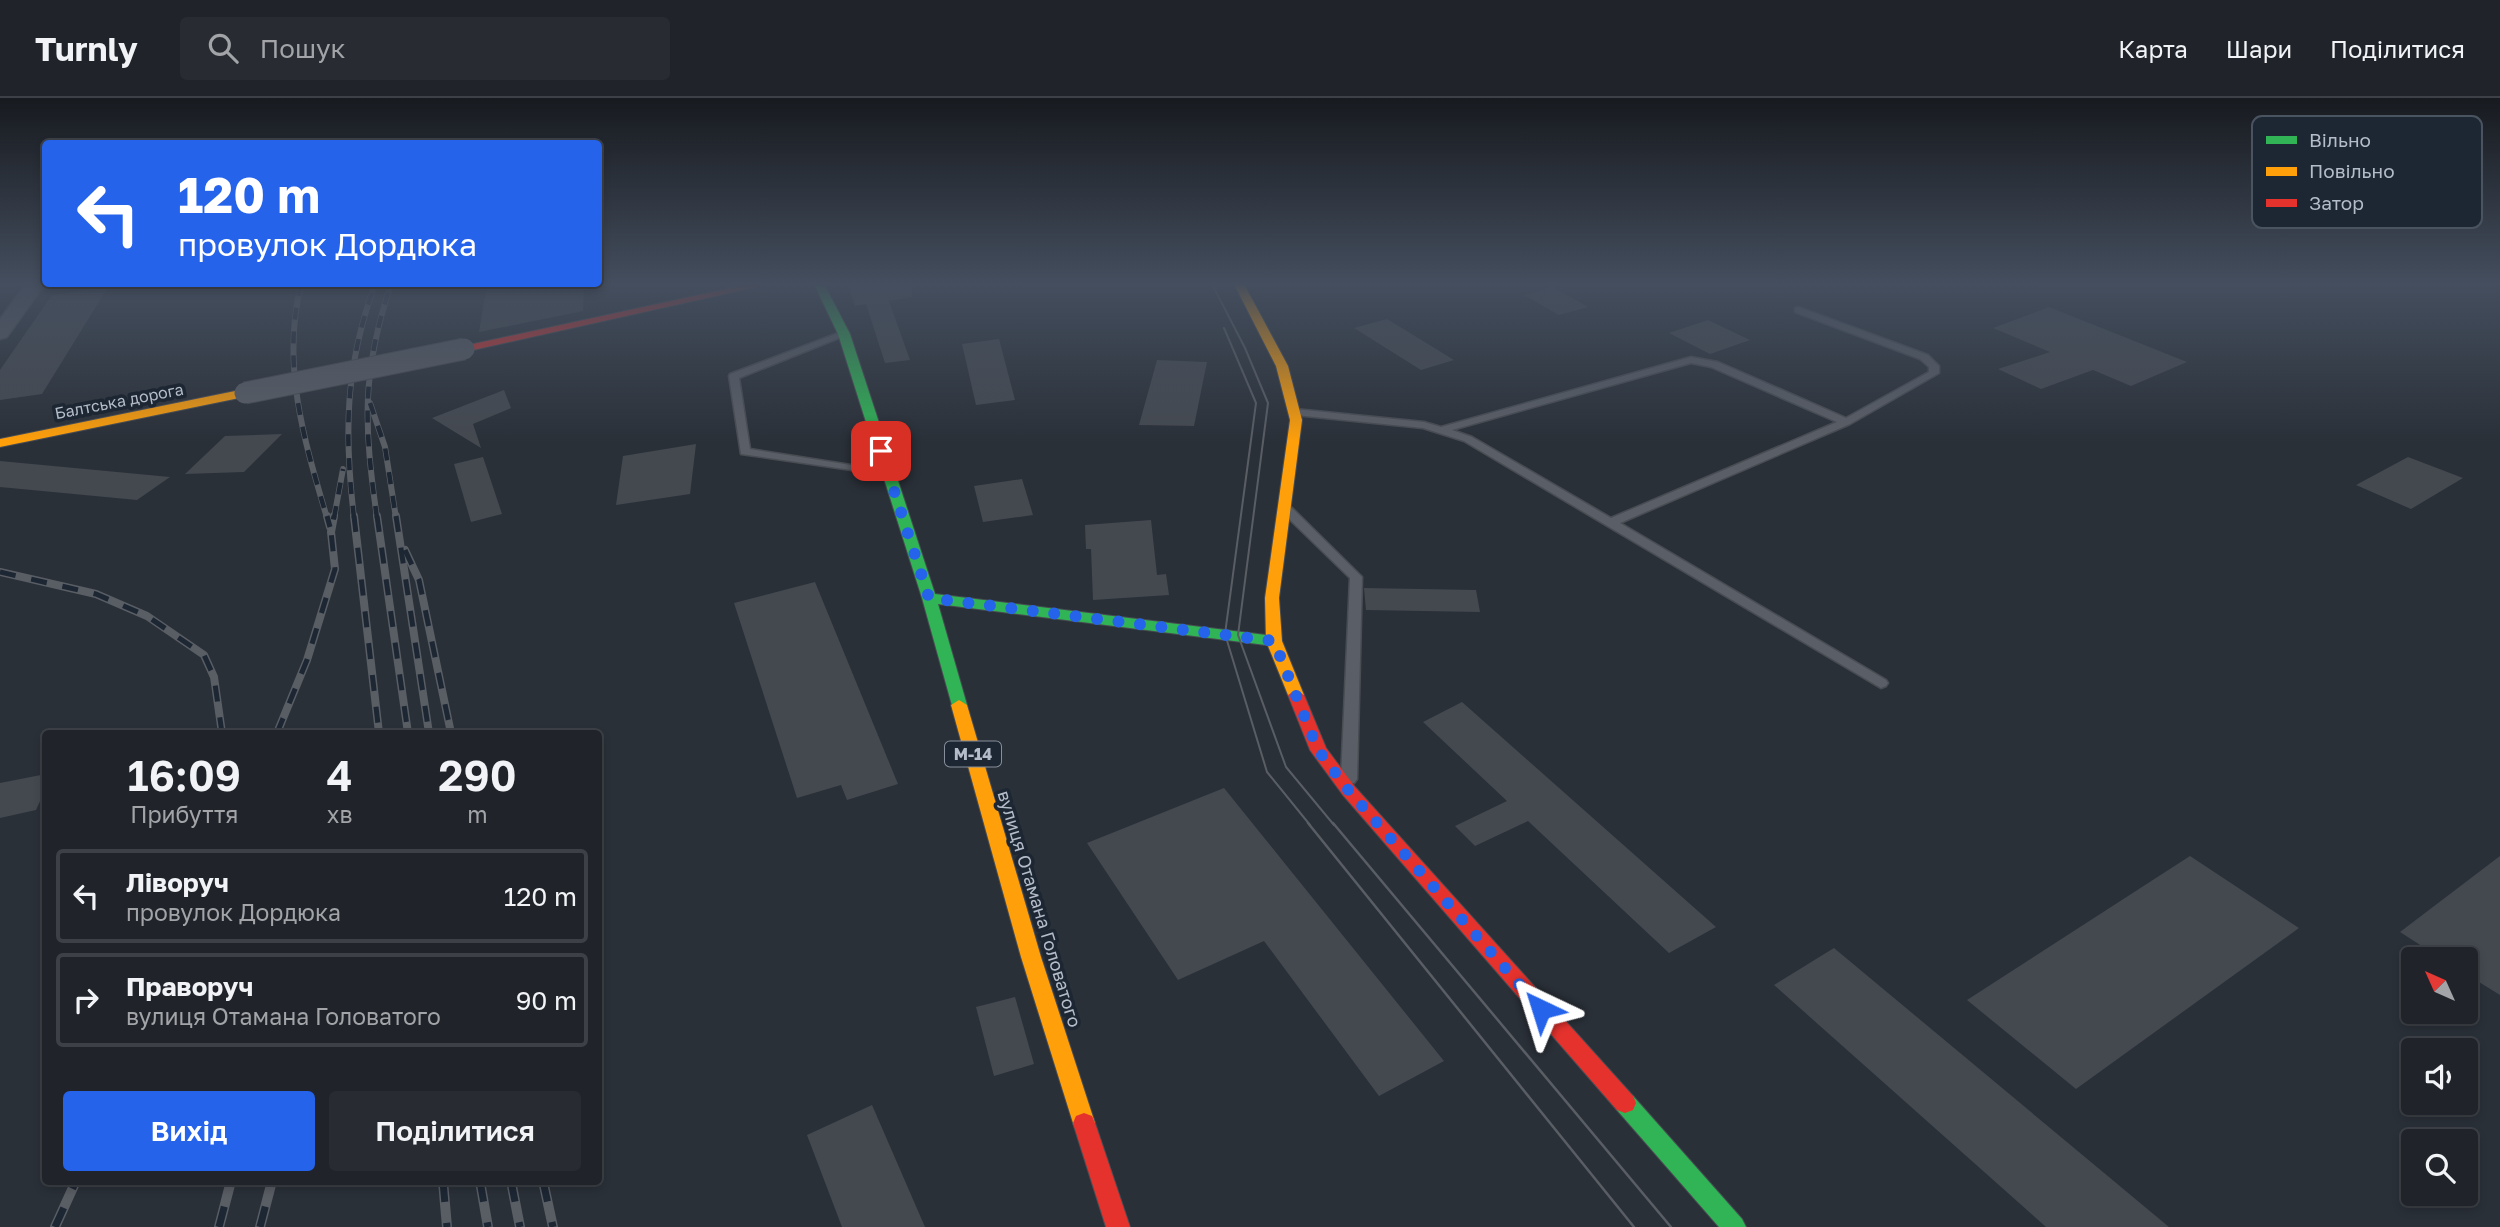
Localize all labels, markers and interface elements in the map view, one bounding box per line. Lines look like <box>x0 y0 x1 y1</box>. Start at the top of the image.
search box <box>180 17 670 80</box>
text: Turnly <box>35 29 138 68</box>
icon: search <box>204 29 242 67</box>
text: Пошук <box>260 33 345 64</box>
text: Карта <box>2118 34 2188 63</box>
text: Шари <box>2226 34 2292 63</box>
text: Поділитися <box>2330 34 2465 63</box>
legend <box>2252 116 2482 228</box>
text: Вільно <box>2309 128 2371 151</box>
text: Повільно <box>2309 159 2395 182</box>
text: 120 m <box>178 165 320 224</box>
icon: left <box>63 168 154 259</box>
text: Затор <box>2309 191 2364 214</box>
text: провулок Дордюка <box>178 225 477 263</box>
street label: Балтська дорога <box>53 379 185 423</box>
pin <box>851 421 911 481</box>
icon: arrive <box>862 432 900 470</box>
road number: М-14 <box>945 741 1001 766</box>
text: 16:09 <box>127 750 241 800</box>
text: 4 <box>326 750 353 800</box>
text: 290 <box>438 750 517 800</box>
street label: вулиця Отамана Головатого <box>993 788 1086 1030</box>
text: Прибуття <box>130 800 238 828</box>
text: хв <box>327 800 352 828</box>
text: m <box>467 800 488 828</box>
text: Ліворуч <box>126 867 229 898</box>
icon: left <box>67 877 105 915</box>
text: 120 m <box>504 881 577 912</box>
text: провулок Дордюка <box>126 898 341 926</box>
north arrow <box>2401 947 2478 1024</box>
map controls <box>2401 947 2478 1206</box>
text: Праворуч <box>126 971 254 1002</box>
position arrow <box>1504 972 1578 1046</box>
icon: right <box>67 981 105 1019</box>
text: 90 m <box>516 985 577 1016</box>
text: вулиця Отамана Головатого <box>126 1002 441 1030</box>
button: sound <box>2401 1038 2478 1115</box>
button: Вихід <box>63 1091 315 1171</box>
button: Поділитися <box>329 1091 581 1171</box>
button: search <box>2401 1129 2478 1206</box>

